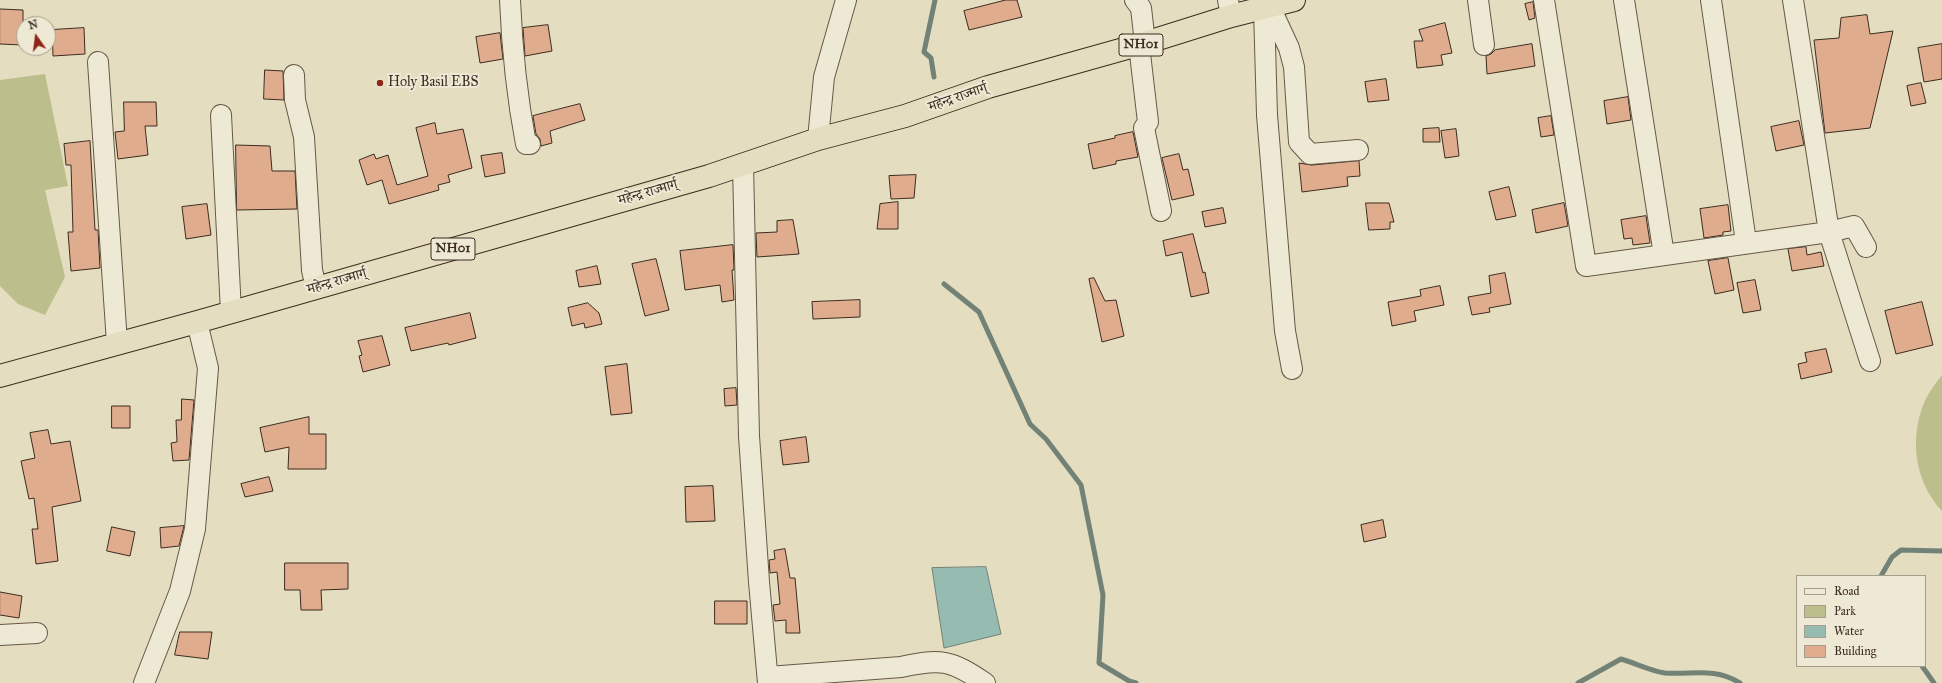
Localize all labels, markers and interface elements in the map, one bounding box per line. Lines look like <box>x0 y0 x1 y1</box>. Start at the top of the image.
north arrow <box>16 16 56 56</box>
text: N <box>27 17 39 32</box>
road number: NH01 <box>1119 34 1163 56</box>
place label: Holy Basil EBS <box>388 75 478 91</box>
marker: Holy Basil EBS <box>375 78 385 88</box>
street label: महेन्द्र राज्मार्ग् <box>926 80 990 116</box>
street label: महेन्द्र राज्मार्ग् <box>616 176 680 210</box>
road number: NH01 <box>431 238 475 260</box>
street label: महेन्द्र राज्मार्ग् <box>305 265 369 299</box>
legend <box>1796 575 1926 667</box>
text: Road <box>1834 584 1860 598</box>
text: Park <box>1834 604 1856 618</box>
text: Water <box>1834 624 1864 638</box>
text: Building <box>1834 644 1876 658</box>

